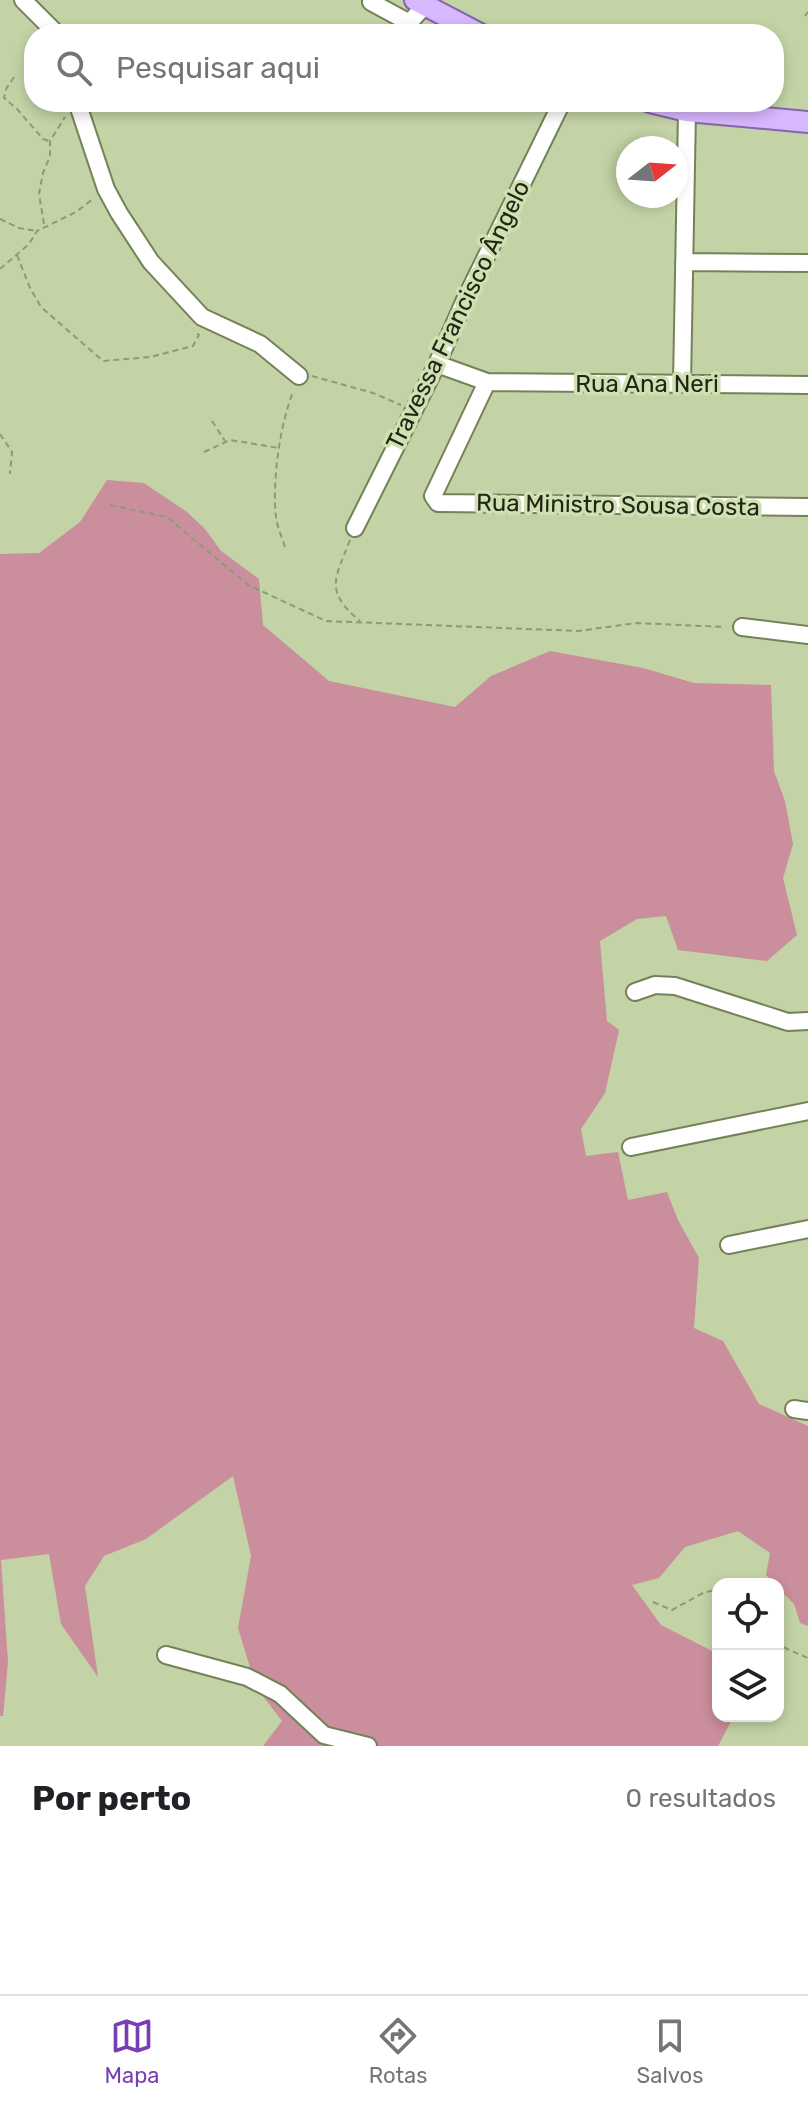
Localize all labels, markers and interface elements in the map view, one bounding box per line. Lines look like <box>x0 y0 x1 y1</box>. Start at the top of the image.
search box <box>24 24 784 112</box>
icon: search <box>52 46 96 90</box>
text: Pesquisar aqui <box>116 50 320 86</box>
north arrow <box>616 136 688 208</box>
street label: Travessa Francisco Ângelo <box>381 176 535 454</box>
street label: Rua Ana Neri <box>575 370 719 398</box>
street label: Rua Ministro Sousa Costa <box>476 489 760 521</box>
map controls <box>712 1578 784 1722</box>
button: locate <box>712 1578 784 1650</box>
button: layers <box>712 1650 784 1722</box>
text: Por perto <box>32 1778 191 1819</box>
text: 0 resultados <box>626 1783 776 1814</box>
tab: Mapa <box>105 2014 159 2089</box>
tab: Rotas <box>369 2014 427 2089</box>
tab: Salvos <box>637 2014 703 2089</box>

